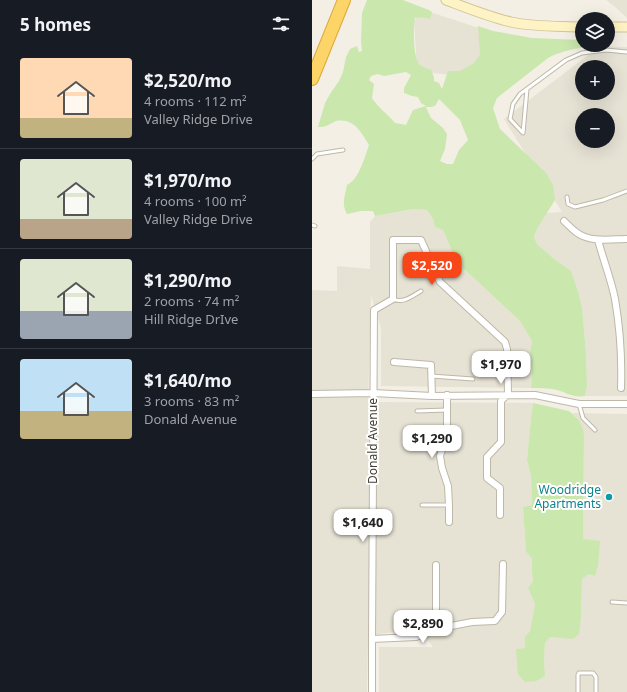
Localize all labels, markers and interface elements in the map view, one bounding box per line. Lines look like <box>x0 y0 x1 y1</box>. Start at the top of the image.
map controls <box>575 12 615 148</box>
button: layers <box>575 12 615 52</box>
text: 5 homes <box>20 13 91 36</box>
icon: filters <box>270 13 292 35</box>
button: + <box>575 60 615 100</box>
text: $2,520/mo <box>144 69 232 92</box>
icon: home <box>52 74 100 122</box>
text: 4 rooms · 112 m² <box>144 92 247 110</box>
button: − <box>575 108 615 148</box>
text: Valley Ridge Drive <box>144 110 253 128</box>
text: $1,970/mo <box>144 169 232 192</box>
icon: home <box>52 175 100 223</box>
text: 4 rooms · 100 m² <box>144 192 247 210</box>
text: Valley Ridge Drive <box>144 210 253 228</box>
pin: $2,520 <box>399 252 465 286</box>
text: $2,520 <box>412 256 452 274</box>
text: $1,290/mo <box>144 269 232 292</box>
icon: home <box>52 275 100 323</box>
text: 2 rooms · 74 m² <box>144 292 239 310</box>
text: Hill Ridge DrIve <box>144 310 238 328</box>
pin: $1,970 <box>468 351 534 385</box>
text: $1,970 <box>481 355 521 373</box>
text: $1,640/mo <box>144 369 232 392</box>
icon: home <box>52 375 100 423</box>
text: 3 rooms · 83 m² <box>144 392 239 410</box>
street label: Donald Avenue <box>364 398 381 484</box>
text: Donald Avenue <box>144 410 237 428</box>
pin: $1,290 <box>399 425 465 459</box>
text: $1,290 <box>412 429 452 447</box>
place label: Woodridge Apartments <box>534 481 601 512</box>
marker: Woodridge Apartments <box>604 492 614 502</box>
pin: $1,640 <box>330 509 396 543</box>
text: $1,640 <box>343 513 383 531</box>
pin: $2,890 <box>390 610 456 644</box>
text: $2,890 <box>403 614 443 632</box>

